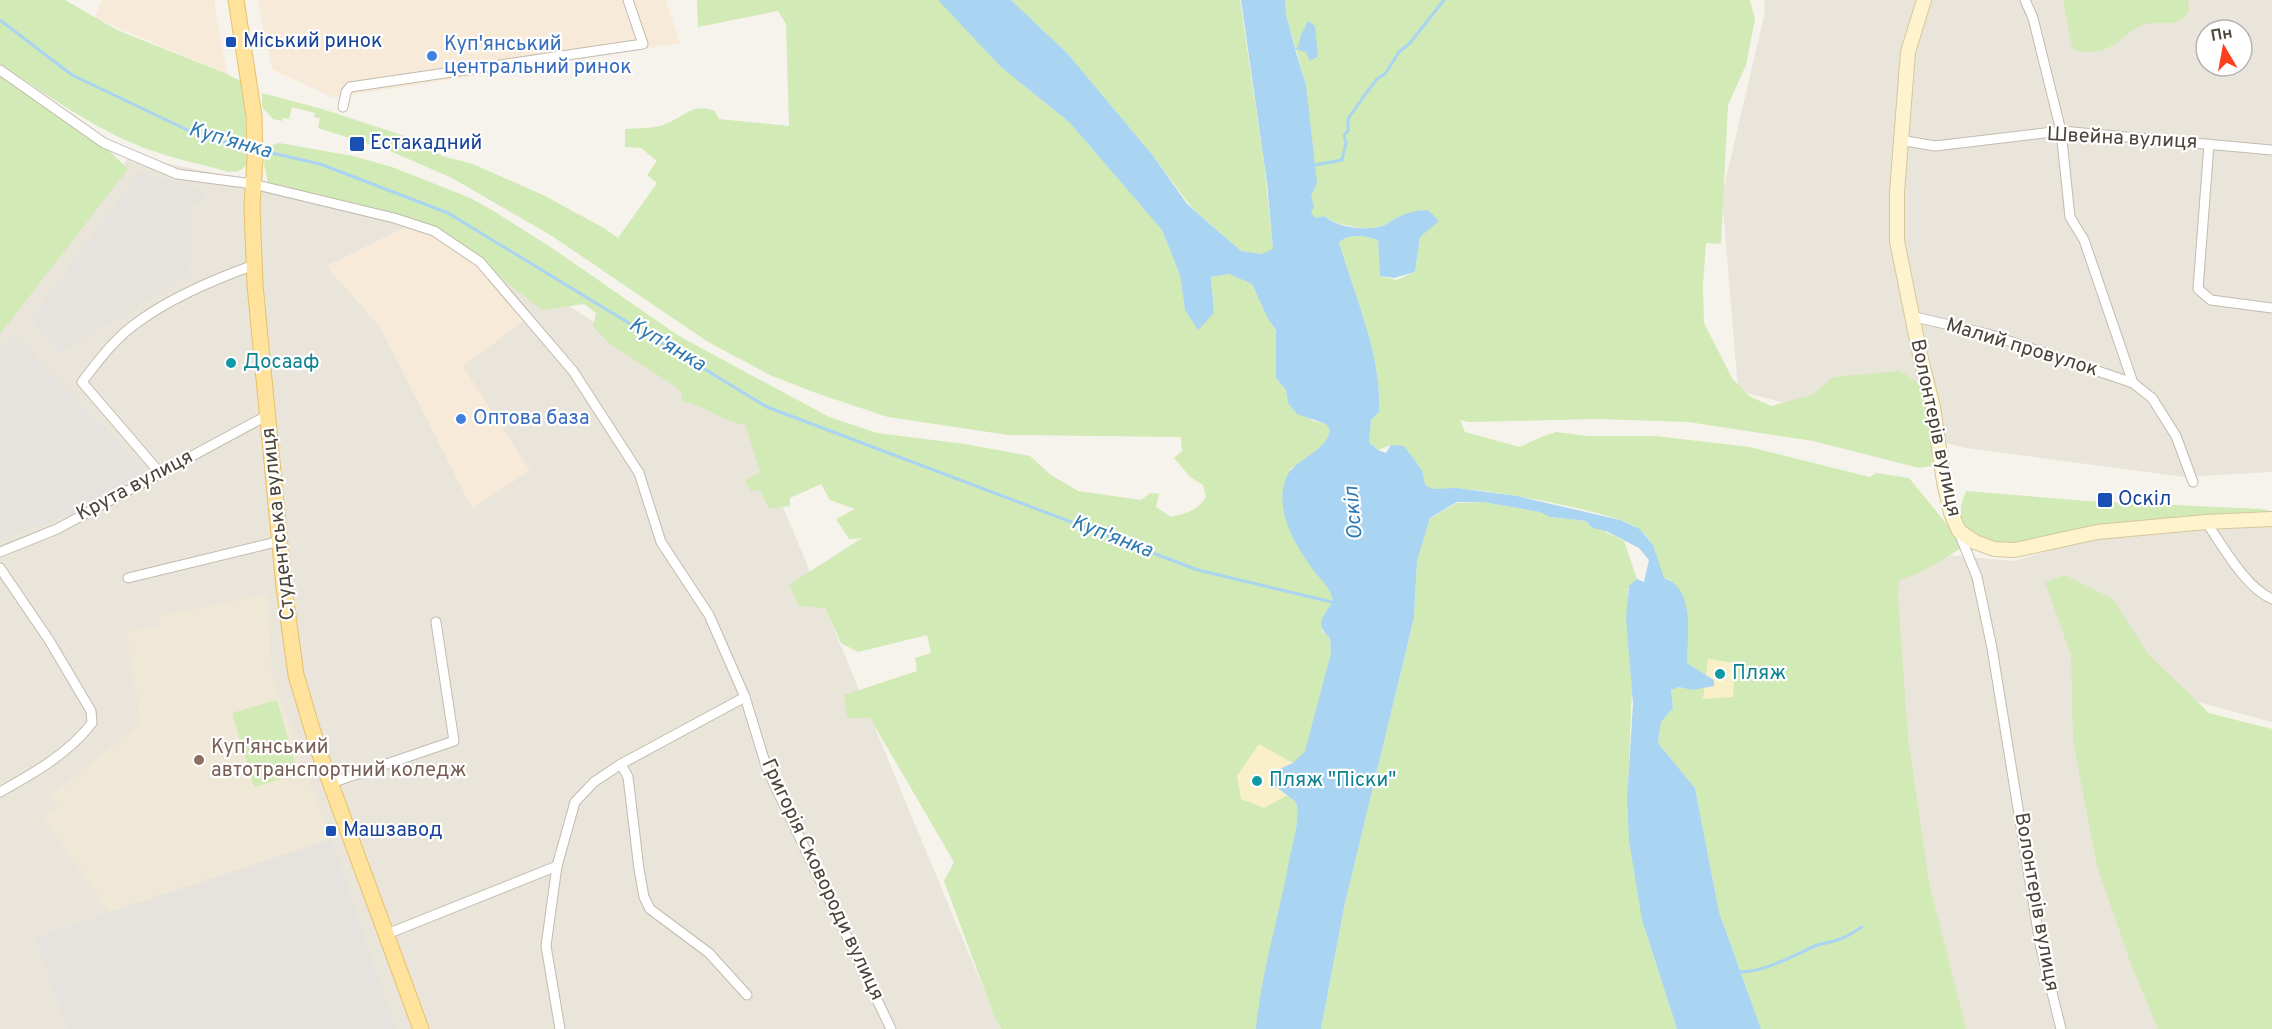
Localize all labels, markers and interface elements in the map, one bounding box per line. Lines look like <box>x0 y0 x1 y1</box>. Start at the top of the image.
north arrow <box>2194 18 2254 78</box>
text: Пн <box>2209 23 2234 47</box>
place label: Міський ринок <box>243 29 382 55</box>
place label: Куп'янський центральний ринок <box>444 32 632 81</box>
marker: Міський ринок <box>224 35 238 49</box>
marker: Куп'янський центральний ринок <box>425 49 439 63</box>
water label: Куп'янка <box>185 116 275 166</box>
street label: Швейна вулиця <box>2046 122 2198 156</box>
place label: Естакадний <box>370 131 482 157</box>
marker: Естакадний <box>348 135 366 153</box>
water label: Куп'янка <box>624 312 711 379</box>
street label: Малий провулок <box>1943 313 2101 383</box>
street label: Волонтерів вулиця <box>1903 337 1967 519</box>
place label: Досааф <box>243 350 319 376</box>
marker: Досааф <box>224 356 238 370</box>
place label: Оптова база <box>473 406 590 432</box>
marker: Оптова база <box>454 412 468 426</box>
street label: Студентська вулиця <box>256 426 302 622</box>
street label: Крута вулиця <box>72 444 198 528</box>
water label: Оскіл <box>1338 484 1370 541</box>
place label: Оскіл <box>2118 487 2171 513</box>
marker: Оскіл <box>2096 491 2114 509</box>
water label: Куп'янка <box>1067 509 1157 565</box>
place label: Пляж <box>1732 661 1786 687</box>
marker: Пляж <box>1713 667 1727 681</box>
place label: Куп'янський автотранспортний коледж <box>211 735 467 784</box>
marker: Куп'янський автотранспортний коледж <box>192 753 206 767</box>
street label: Григорія Сковороди вулиця <box>754 755 890 1005</box>
place label: Пляж "Піски" <box>1269 768 1396 794</box>
marker: Пляж "Піски" <box>1250 774 1264 788</box>
street label: Волонтерів вулиця <box>2007 811 2065 993</box>
place label: Машзавод <box>343 818 443 844</box>
marker: Машзавод <box>324 824 338 838</box>

